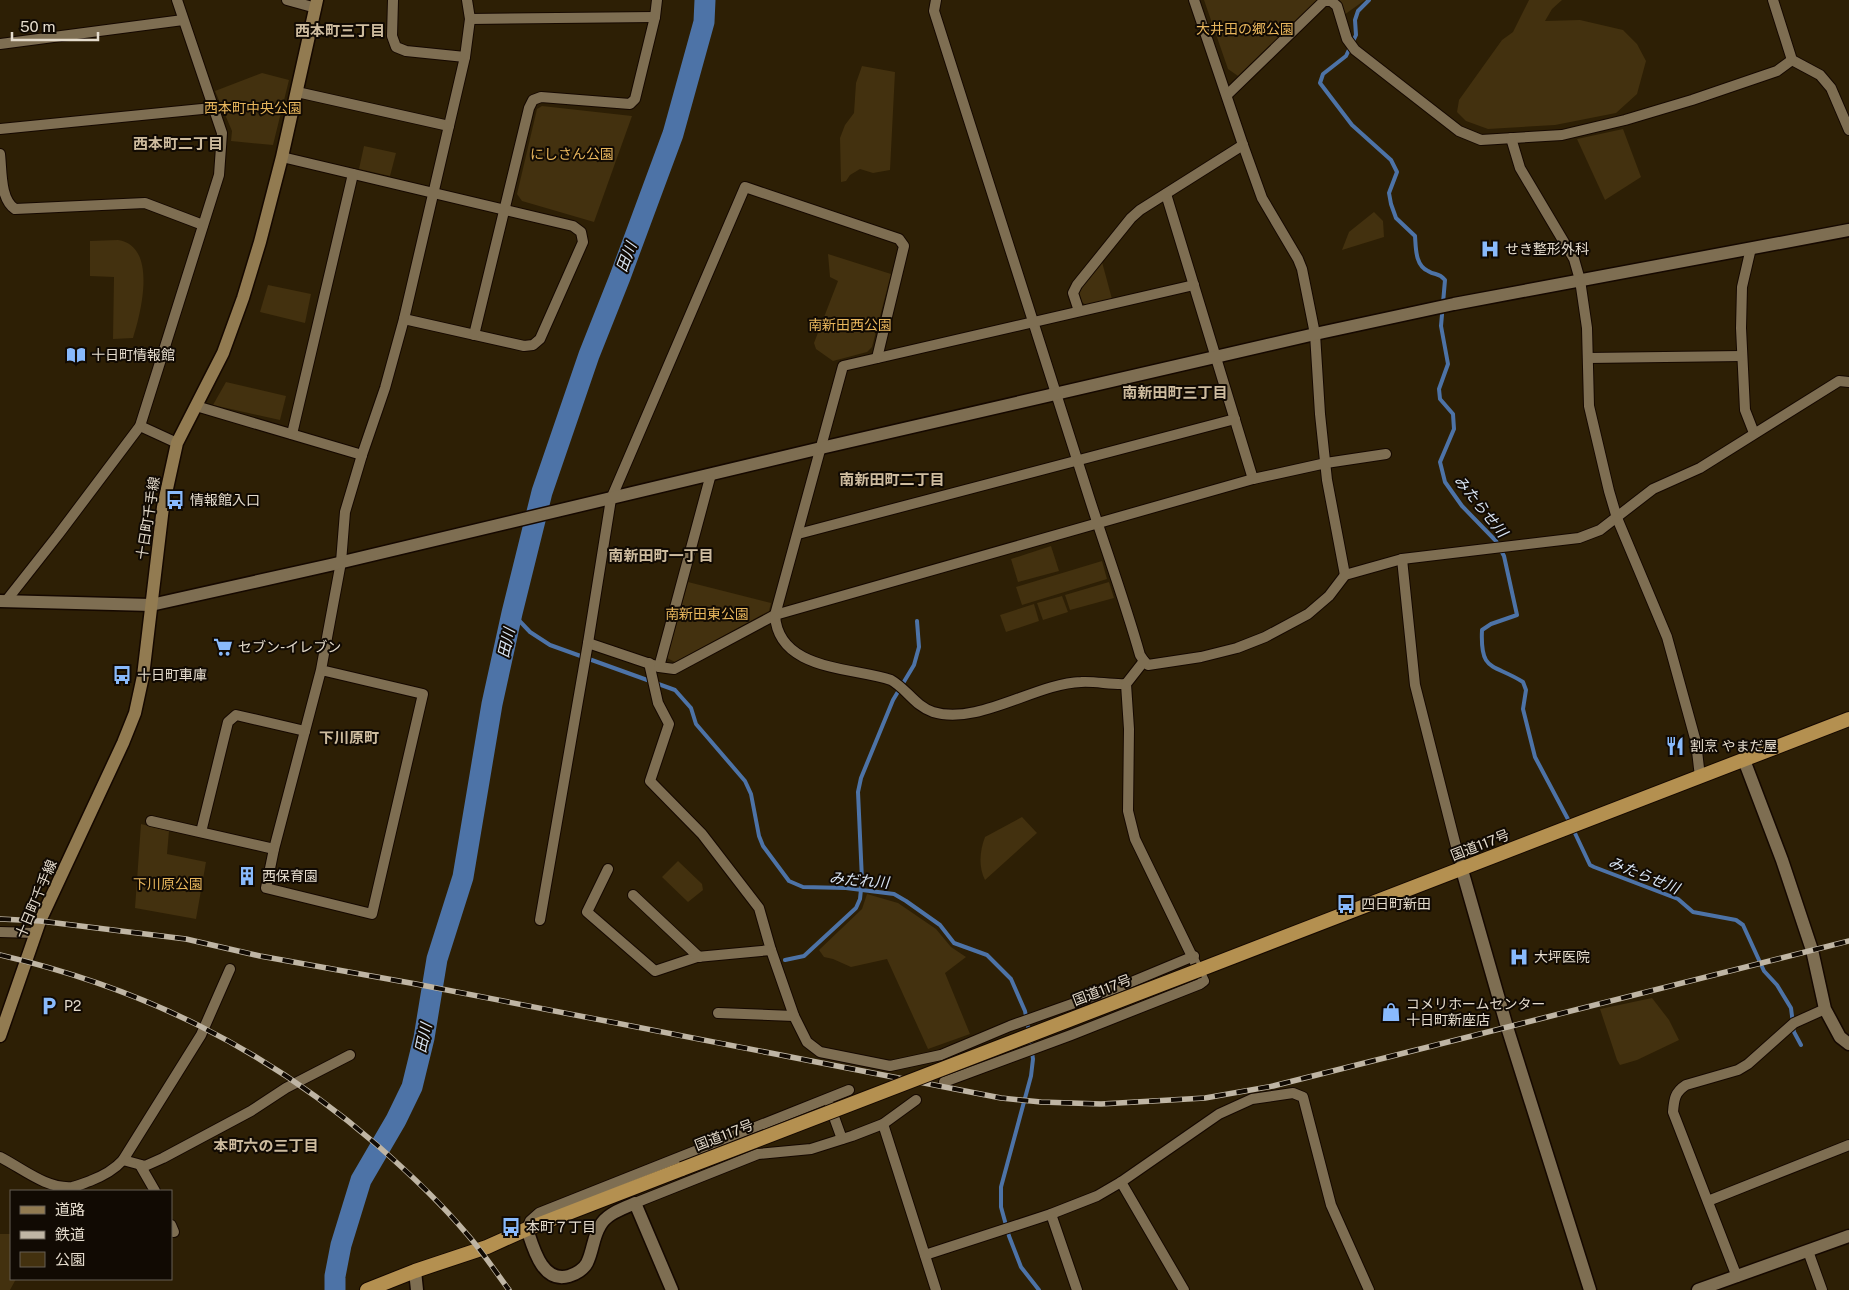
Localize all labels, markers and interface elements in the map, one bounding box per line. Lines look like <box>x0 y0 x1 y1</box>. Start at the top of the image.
scale bar <box>12 10 99 42</box>
text: 50 m <box>20 18 55 35</box>
park label: 大井田の郷公園 <box>1196 21 1294 37</box>
district label: 西本町三丁目 <box>295 22 385 39</box>
park label: 西本町中央公園 <box>204 100 302 116</box>
district label: 西本町二丁目 <box>133 135 223 152</box>
park label: にしさん公園 <box>530 146 614 162</box>
water label: 田川 <box>613 238 640 274</box>
hospital icon: せき整形外科 <box>1479 238 1501 260</box>
place label: せき整形外科 <box>1505 241 1589 257</box>
park label: 南新田西公園 <box>808 317 892 333</box>
library icon: 十日町情報館 <box>65 344 87 366</box>
place label: 十日町情報館 <box>91 347 175 363</box>
district label: 南新田町三丁目 <box>1122 384 1228 401</box>
district label: 南新田町二丁目 <box>839 471 945 488</box>
water label: みたらせ川 <box>1451 472 1512 542</box>
street label: 十日町千手線 <box>134 475 162 561</box>
bus stop icon: 情報館入口 <box>164 489 186 511</box>
place label: 情報館入口 <box>190 492 260 508</box>
district label: 南新田町一丁目 <box>608 547 714 564</box>
park label: 南新田東公園 <box>665 606 749 622</box>
water label: 田川 <box>494 625 518 660</box>
supermarket icon: セブン-イレブン <box>212 636 234 658</box>
place label: セブン-イレブン <box>238 639 341 655</box>
bus stop icon: 十日町車庫 <box>111 664 133 686</box>
place label: 十日町車庫 <box>137 667 207 683</box>
district label: 下川原町 <box>319 729 379 746</box>
restaurant icon: 割烹 やまだ屋 <box>1664 735 1686 757</box>
place label: 割烹 やまだ屋 <box>1690 738 1777 754</box>
street label: 国道117号 <box>1448 826 1512 864</box>
water label: みたらせ川 <box>1606 853 1684 898</box>
street label: 十日町千手線 <box>12 857 60 941</box>
building icon: 西保育園 <box>236 865 258 887</box>
place label: 西保育園 <box>262 868 318 884</box>
water label: みだれ川 <box>828 869 892 891</box>
park label: 下川原公園 <box>133 876 203 892</box>
bus stop icon: 四日町新田 <box>1335 893 1357 915</box>
place label: 四日町新田 <box>1361 896 1431 912</box>
hospital icon: 大坪医院 <box>1508 946 1530 968</box>
place label: 大坪医院 <box>1534 949 1590 965</box>
street label: 国道117号 <box>1070 971 1134 1009</box>
parking icon: P2 <box>38 995 60 1017</box>
place label: コメリホームセンター 十日町新座店 <box>1406 996 1546 1028</box>
place label: P2 <box>64 998 81 1014</box>
shop icon: コメリホームセンター 十日町新座店 <box>1380 1001 1402 1023</box>
water label: 田川 <box>412 1020 435 1054</box>
street label: 国道117号 <box>692 1116 756 1154</box>
district label: 本町六の三丁目 <box>213 1137 319 1154</box>
legend <box>10 1190 172 1280</box>
text: 道路 <box>55 1201 85 1218</box>
bus stop icon: 本町７丁目 <box>500 1216 522 1238</box>
place label: 本町７丁目 <box>526 1219 596 1235</box>
text: 鉄道 <box>55 1226 85 1243</box>
text: 公園 <box>55 1251 85 1268</box>

